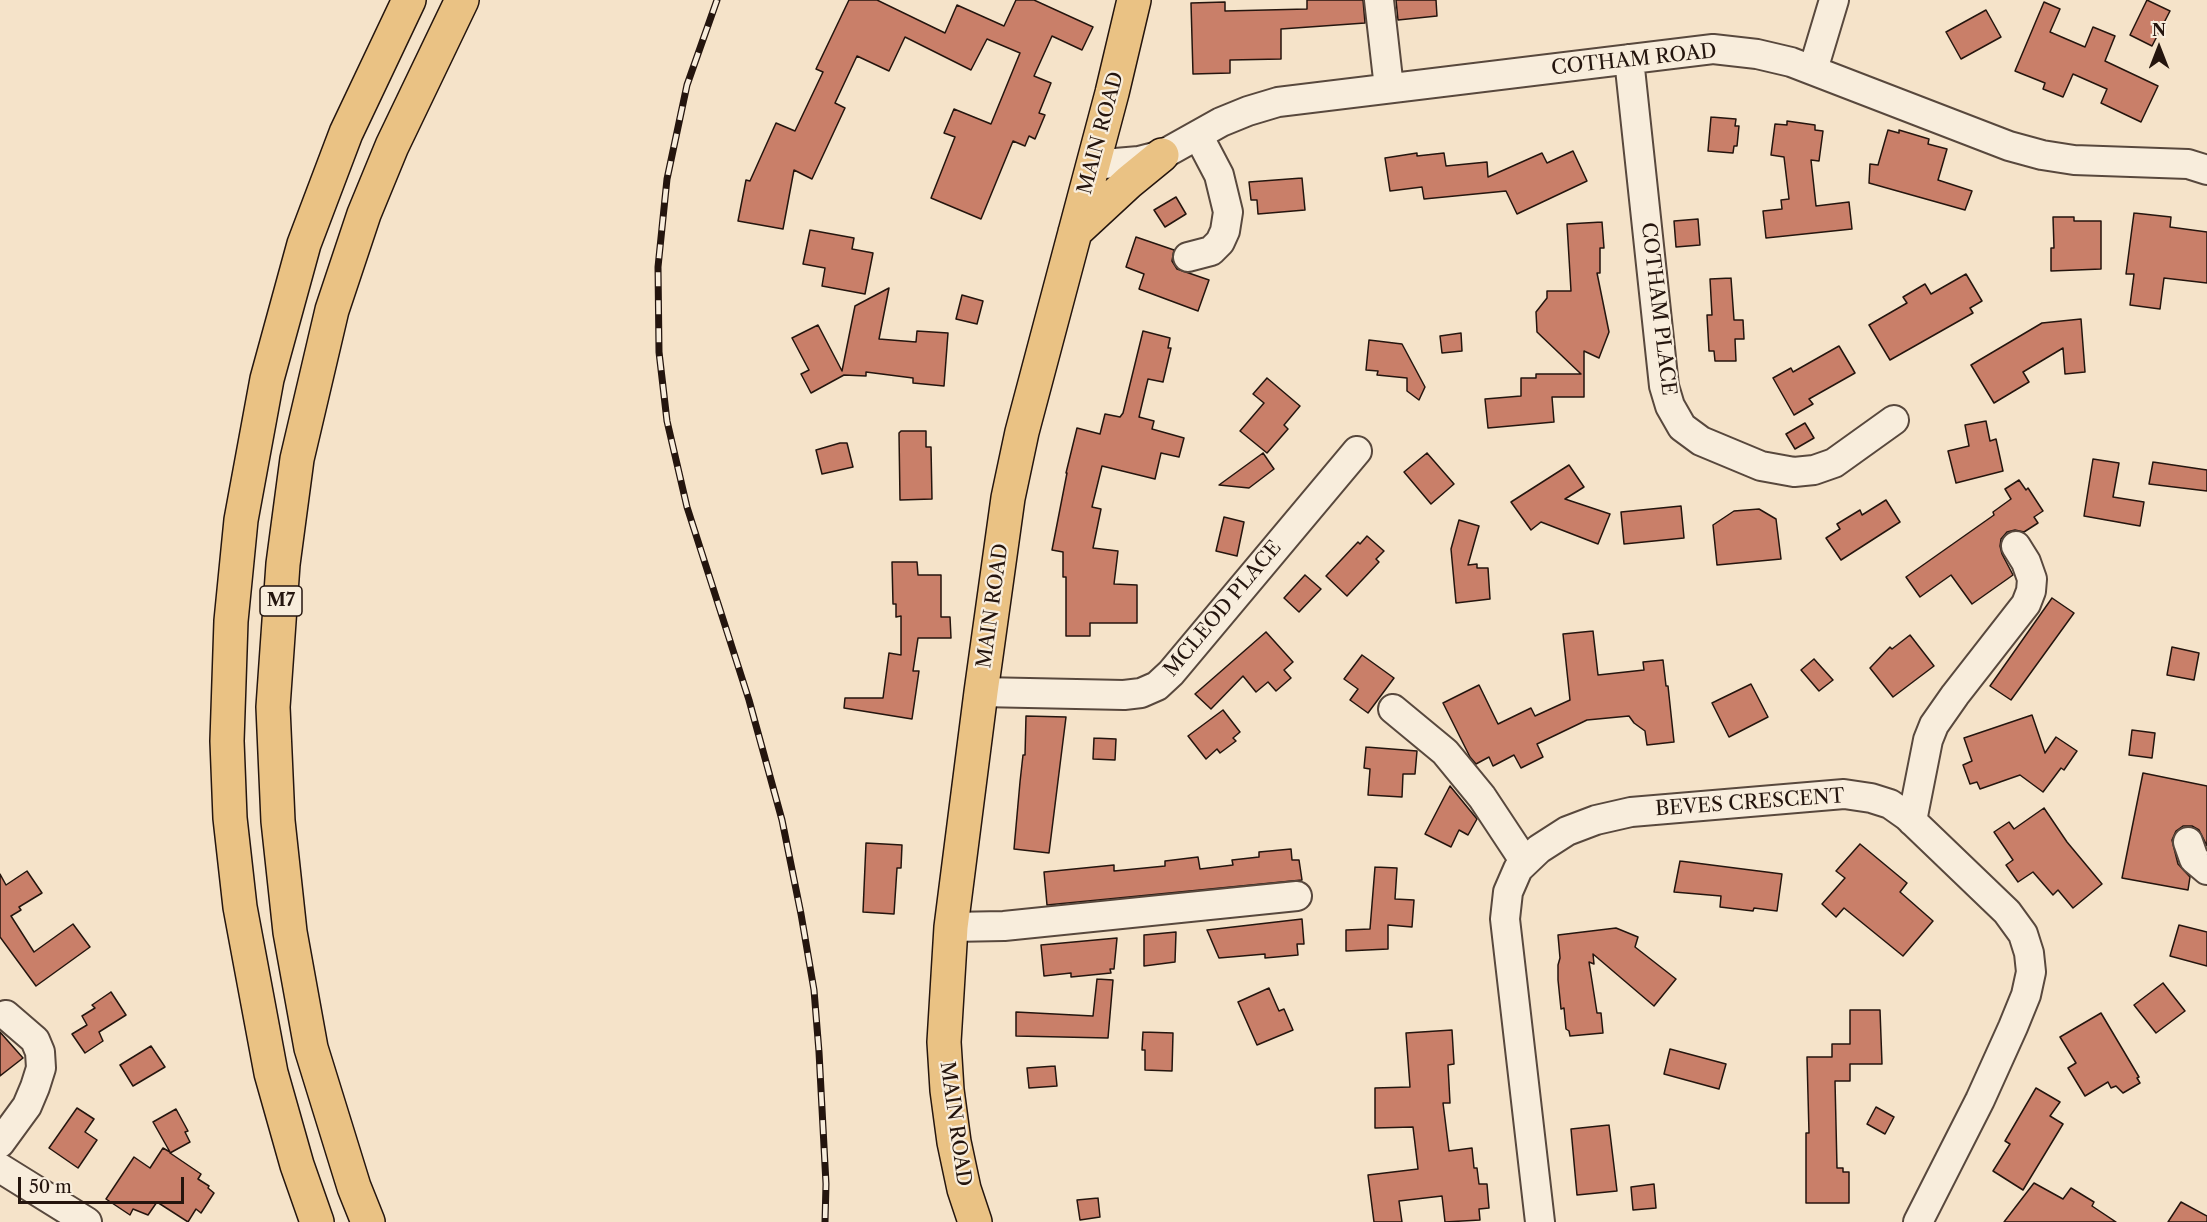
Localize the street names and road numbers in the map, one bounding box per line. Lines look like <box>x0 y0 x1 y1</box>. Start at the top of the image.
street label: COTHAM ROAD <box>1550 39 1718 81</box>
street label: MAIN ROAD <box>1073 69 1129 197</box>
street label: COTHAM PLACE <box>1635 221 1681 397</box>
street label: MCLEOD PLACE <box>1159 536 1287 682</box>
street label: MAIN ROAD <box>972 542 1014 670</box>
road number: M7 <box>260 586 302 616</box>
street label: BEVES CRESCENT <box>1655 784 1845 822</box>
street label: MAIN ROAD <box>934 1060 976 1188</box>

